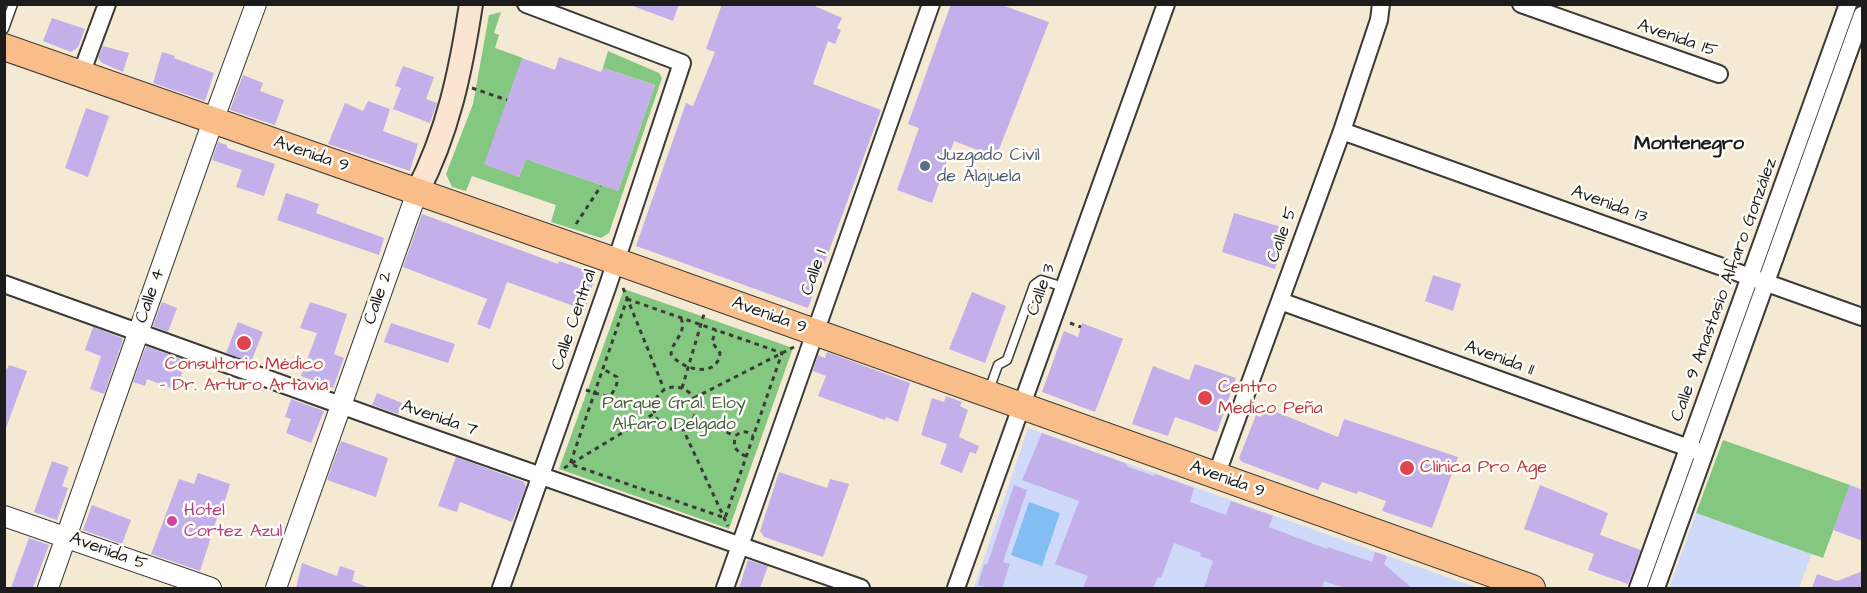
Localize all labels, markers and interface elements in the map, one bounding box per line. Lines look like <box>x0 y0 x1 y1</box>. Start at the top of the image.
street label: Avenida 15 <box>1634 15 1720 63</box>
street label: Avenida 9 <box>271 132 351 178</box>
district label: Montenegro <box>1634 133 1744 157</box>
place label: Juzgado Civil de Alajuela <box>937 145 1040 188</box>
street label: Calle 9 Anastasio Alfaro González <box>1667 155 1783 425</box>
marker: Juzgado Civil de Alajuela <box>918 159 932 173</box>
street label: Avenida 13 <box>1568 181 1650 229</box>
street label: Calle 5 <box>1263 204 1303 266</box>
street label: Calle 1 <box>797 247 833 299</box>
street label: Calle 3 <box>1023 261 1061 319</box>
street label: Calle 4 <box>132 266 170 326</box>
street label: Calle Central <box>548 267 602 373</box>
street label: Calle 2 <box>360 269 398 327</box>
street label: Avenida 9 <box>729 292 809 340</box>
marker: Consultorio Médico - Dr. Arturo Artavia <box>235 334 253 352</box>
street label: Avenida 11 <box>1461 336 1537 382</box>
place label: Consultorio Médico - Dr. Arturo Artavia <box>160 354 328 397</box>
place label: Centro Medico Peña <box>1218 377 1323 420</box>
marker: Centro Medico Peña <box>1196 389 1214 407</box>
park label: Parque Gral. Eloy Alfaro Delgado <box>602 393 746 436</box>
street label: Avenida 7 <box>398 396 480 442</box>
street label: Avenida 9 <box>1187 456 1267 504</box>
place label: Clínica Pro Age <box>1420 457 1547 479</box>
marker: Clínica Pro Age <box>1398 459 1416 477</box>
place label: Hotel Cortez Azul <box>184 500 282 542</box>
marker: Hotel Cortez Azul <box>165 514 179 528</box>
street label: Avenida 5 <box>66 528 150 576</box>

